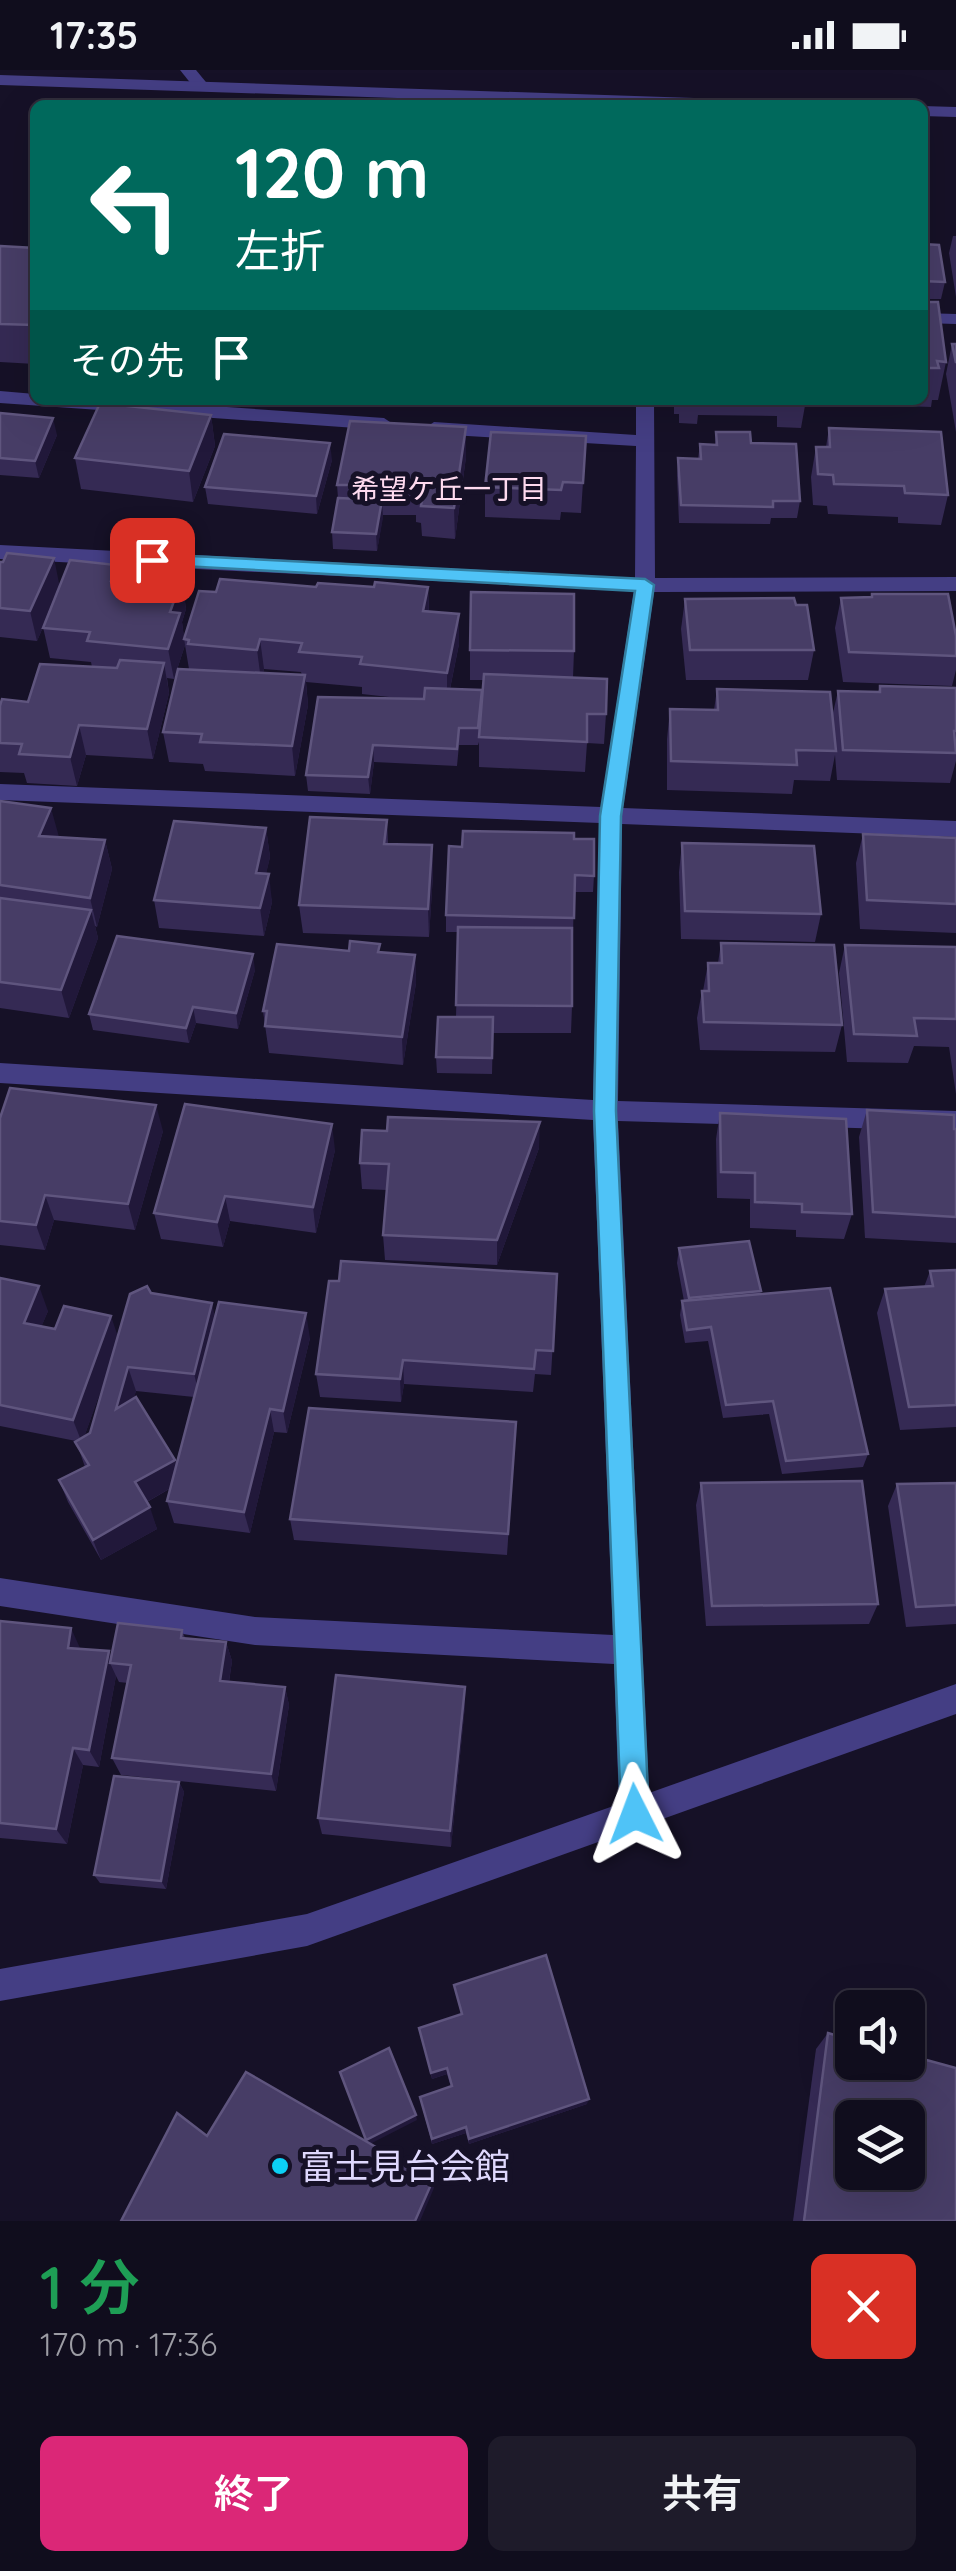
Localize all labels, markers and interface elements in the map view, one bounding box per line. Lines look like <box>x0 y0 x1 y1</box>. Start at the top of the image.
text: 17:35 <box>50 11 138 59</box>
text: 120 m <box>235 128 429 216</box>
icon: left <box>70 140 200 270</box>
text: 左折 <box>235 222 325 278</box>
icon: arrive <box>204 330 259 385</box>
text: その先 <box>70 336 184 384</box>
district label: 希望ケ丘一丁目 <box>351 471 547 506</box>
pin <box>110 518 195 603</box>
icon: arrive <box>125 533 180 588</box>
position arrow <box>583 1762 687 1866</box>
map controls <box>835 1990 925 2190</box>
button: sound <box>835 1990 925 2080</box>
button: layers <box>835 2100 925 2190</box>
place label: 富士見台会館 <box>300 2144 510 2188</box>
marker: 富士見台会館 <box>269 2155 291 2177</box>
text: 1 分 <box>40 2249 140 2324</box>
button: close <box>811 2254 916 2359</box>
text: 170 m · 17:36 <box>40 2324 217 2364</box>
button: 終了 <box>40 2436 468 2551</box>
button: 共有 <box>488 2436 916 2551</box>

